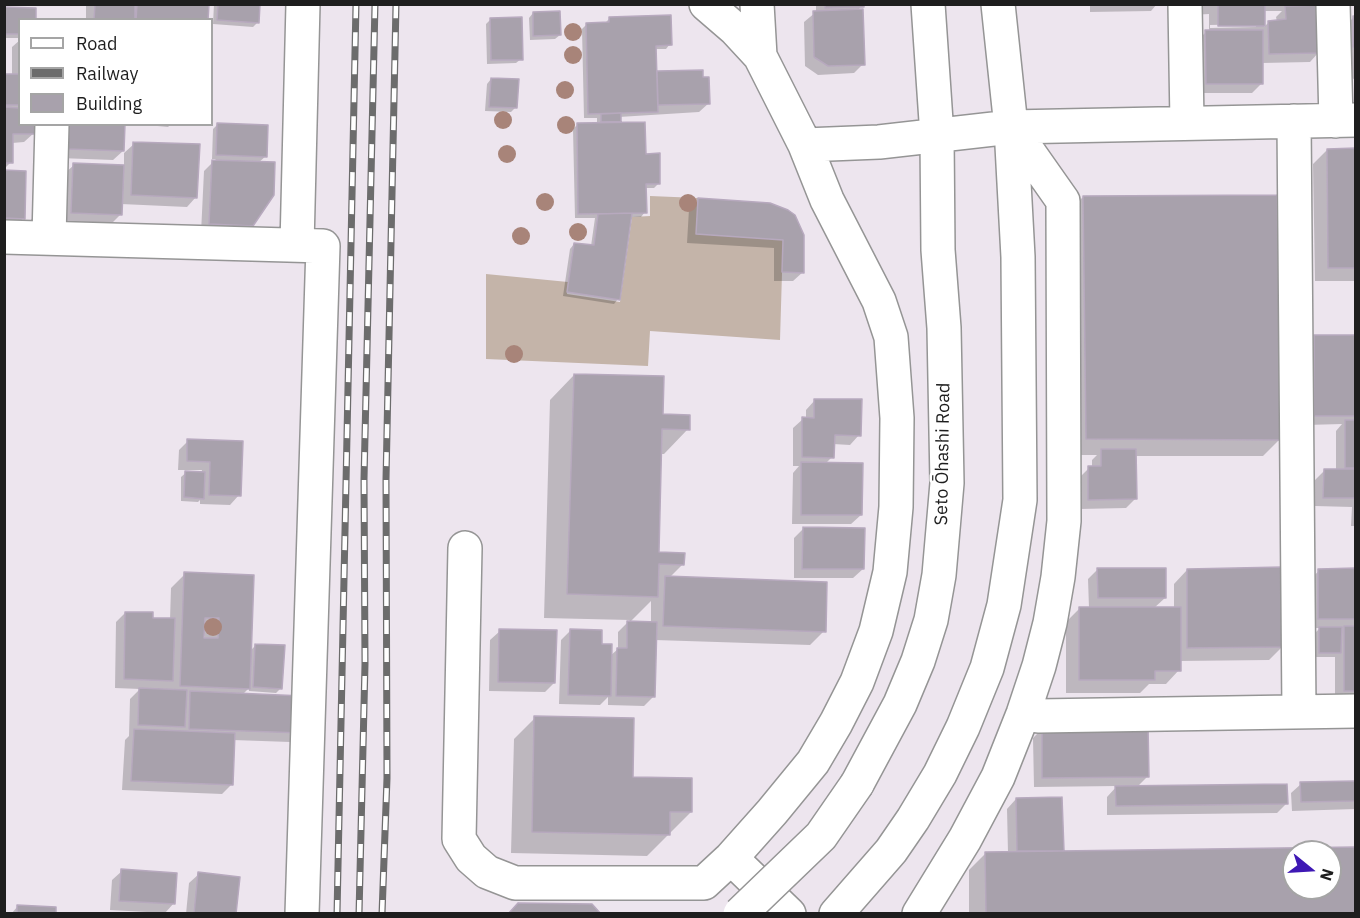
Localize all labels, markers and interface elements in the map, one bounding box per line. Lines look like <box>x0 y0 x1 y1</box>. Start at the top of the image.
legend <box>18 18 213 126</box>
text: Road <box>76 32 117 55</box>
text: Railway <box>76 62 138 85</box>
text: Building <box>76 92 142 115</box>
street label: Seto Ōhashi Road <box>931 383 955 525</box>
north arrow <box>1282 840 1342 900</box>
text: N <box>1316 866 1339 884</box>

